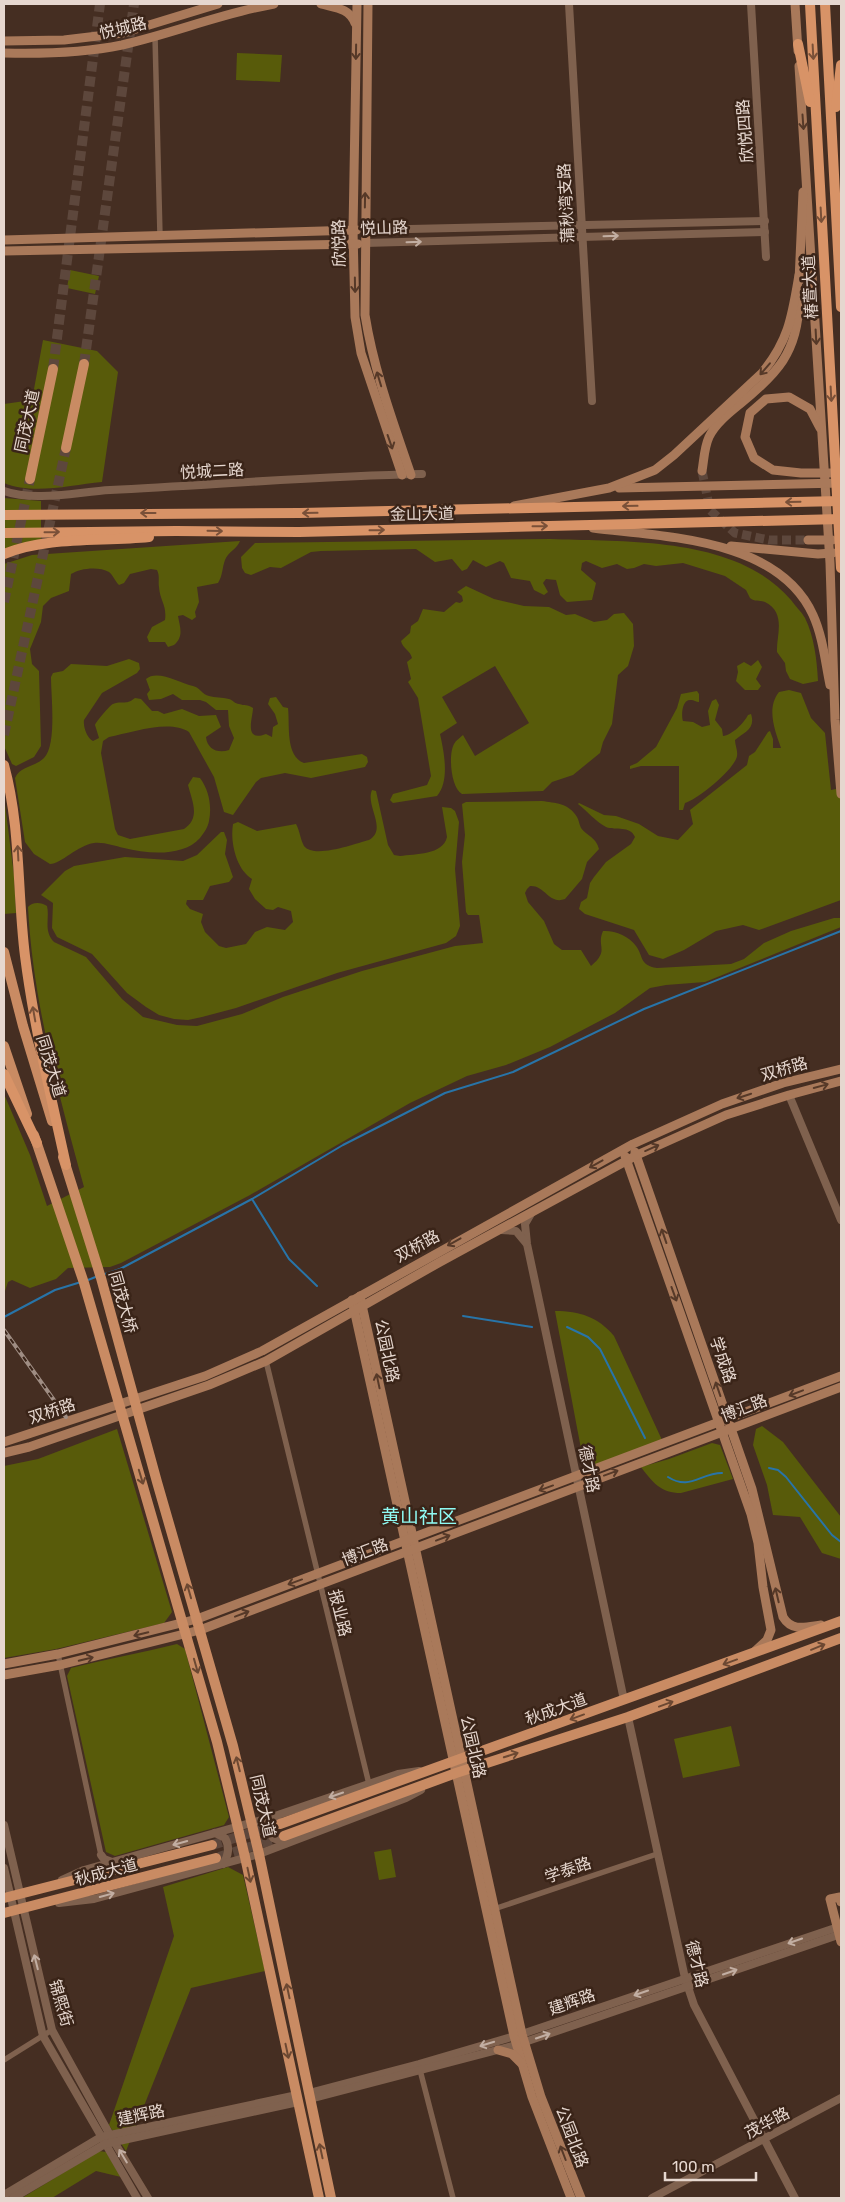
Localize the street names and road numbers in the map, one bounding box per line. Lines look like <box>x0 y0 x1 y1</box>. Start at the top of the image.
street label: 悦城路 <box>97 13 149 43</box>
street label: 欣悦四路 <box>733 98 757 164</box>
street label: 蒲秋湾支路 <box>554 163 578 243</box>
street label: 悦山路 <box>360 218 408 238</box>
street label: 欣悦路 <box>329 219 349 267</box>
street label: 椿萱大道 <box>799 255 821 319</box>
street label: 同茂大道 <box>11 388 43 454</box>
street label: 悦城二路 <box>180 460 244 482</box>
street label: 金山大道 <box>390 504 454 524</box>
street label: 同茂大道 <box>33 1033 69 1099</box>
street label: 双桥路 <box>758 1053 810 1085</box>
street label: 双桥路 <box>391 1226 443 1266</box>
street label: 同茂大桥 <box>105 1269 141 1335</box>
street label: 公园北路 <box>371 1318 403 1384</box>
street label: 学成路 <box>706 1334 740 1386</box>
street label: 博汇路 <box>718 1391 770 1425</box>
street label: 双桥路 <box>26 1395 78 1427</box>
street label: 德才路 <box>575 1444 603 1494</box>
street label: 博汇路 <box>339 1535 391 1569</box>
street label: 报业路 <box>325 1587 355 1639</box>
street label: 秋成大道 <box>523 1689 589 1729</box>
street label: 公园北路 <box>457 1714 489 1780</box>
street label: 同茂大道 <box>247 1773 279 1839</box>
street label: 学泰路 <box>542 1853 594 1887</box>
street label: 秋成大道 <box>73 1855 139 1889</box>
street label: 德才路 <box>682 1938 712 1990</box>
street label: 锦熙街 <box>45 1977 77 2029</box>
street label: 建辉路 <box>546 1985 598 2019</box>
street label: 建辉路 <box>116 2101 166 2129</box>
street label: 茂华路 <box>741 2103 793 2143</box>
street label: 公园北路 <box>552 2104 592 2170</box>

